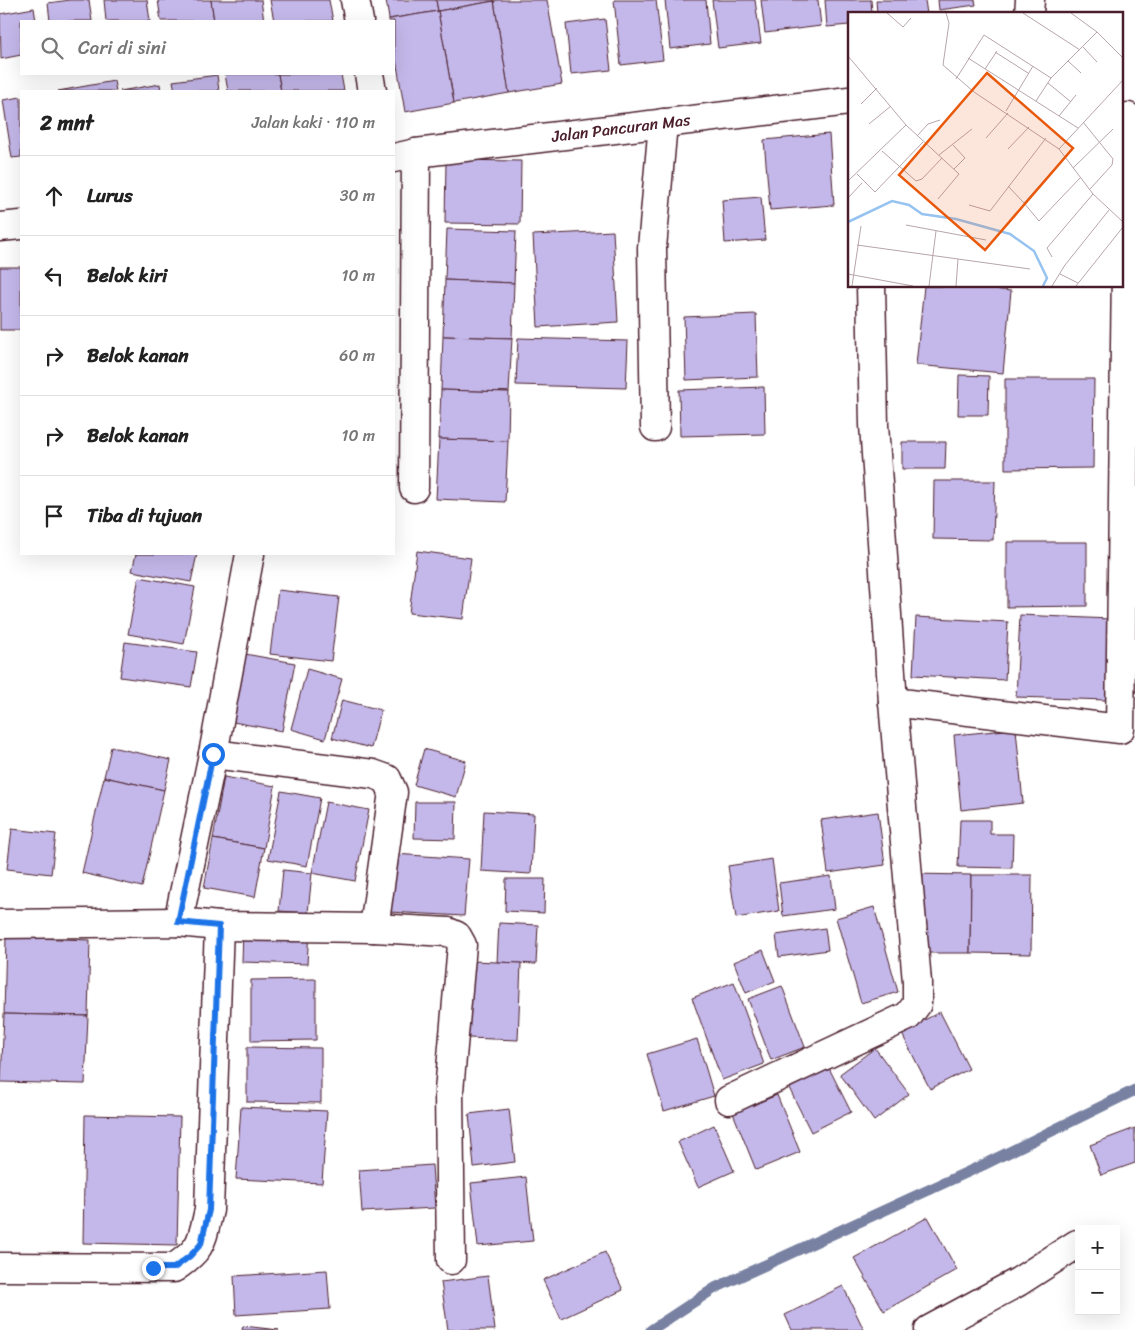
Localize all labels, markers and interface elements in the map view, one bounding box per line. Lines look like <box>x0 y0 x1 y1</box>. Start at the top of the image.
inset map <box>848 12 1122 288</box>
search box <box>20 20 395 75</box>
text: Cari di sini <box>78 31 166 64</box>
icon: search <box>38 34 66 62</box>
text: 2 mnt <box>40 104 94 142</box>
street label: Jalan Pancuran Mas <box>549 105 693 151</box>
text: Jalan kaki · 110 m <box>252 108 375 137</box>
text: Lurus <box>87 179 133 212</box>
text: 30 m <box>340 181 375 210</box>
icon: ahead <box>40 182 68 210</box>
text: Belok kiri <box>87 259 167 292</box>
text: 10 m <box>342 261 375 290</box>
icon: left <box>40 262 68 290</box>
text: Belok kanan <box>87 339 189 372</box>
text: 60 m <box>339 341 375 370</box>
icon: right <box>40 342 68 370</box>
text: Belok kanan <box>87 419 189 452</box>
text: 10 m <box>342 421 375 450</box>
icon: right <box>40 422 68 450</box>
text: Tiba di tujuan <box>87 499 202 532</box>
icon: arrive <box>40 502 68 530</box>
route start <box>202 743 225 766</box>
map controls <box>1075 1225 1120 1315</box>
button: + <box>1075 1225 1120 1270</box>
route end <box>142 1257 165 1280</box>
button: − <box>1075 1270 1120 1315</box>

